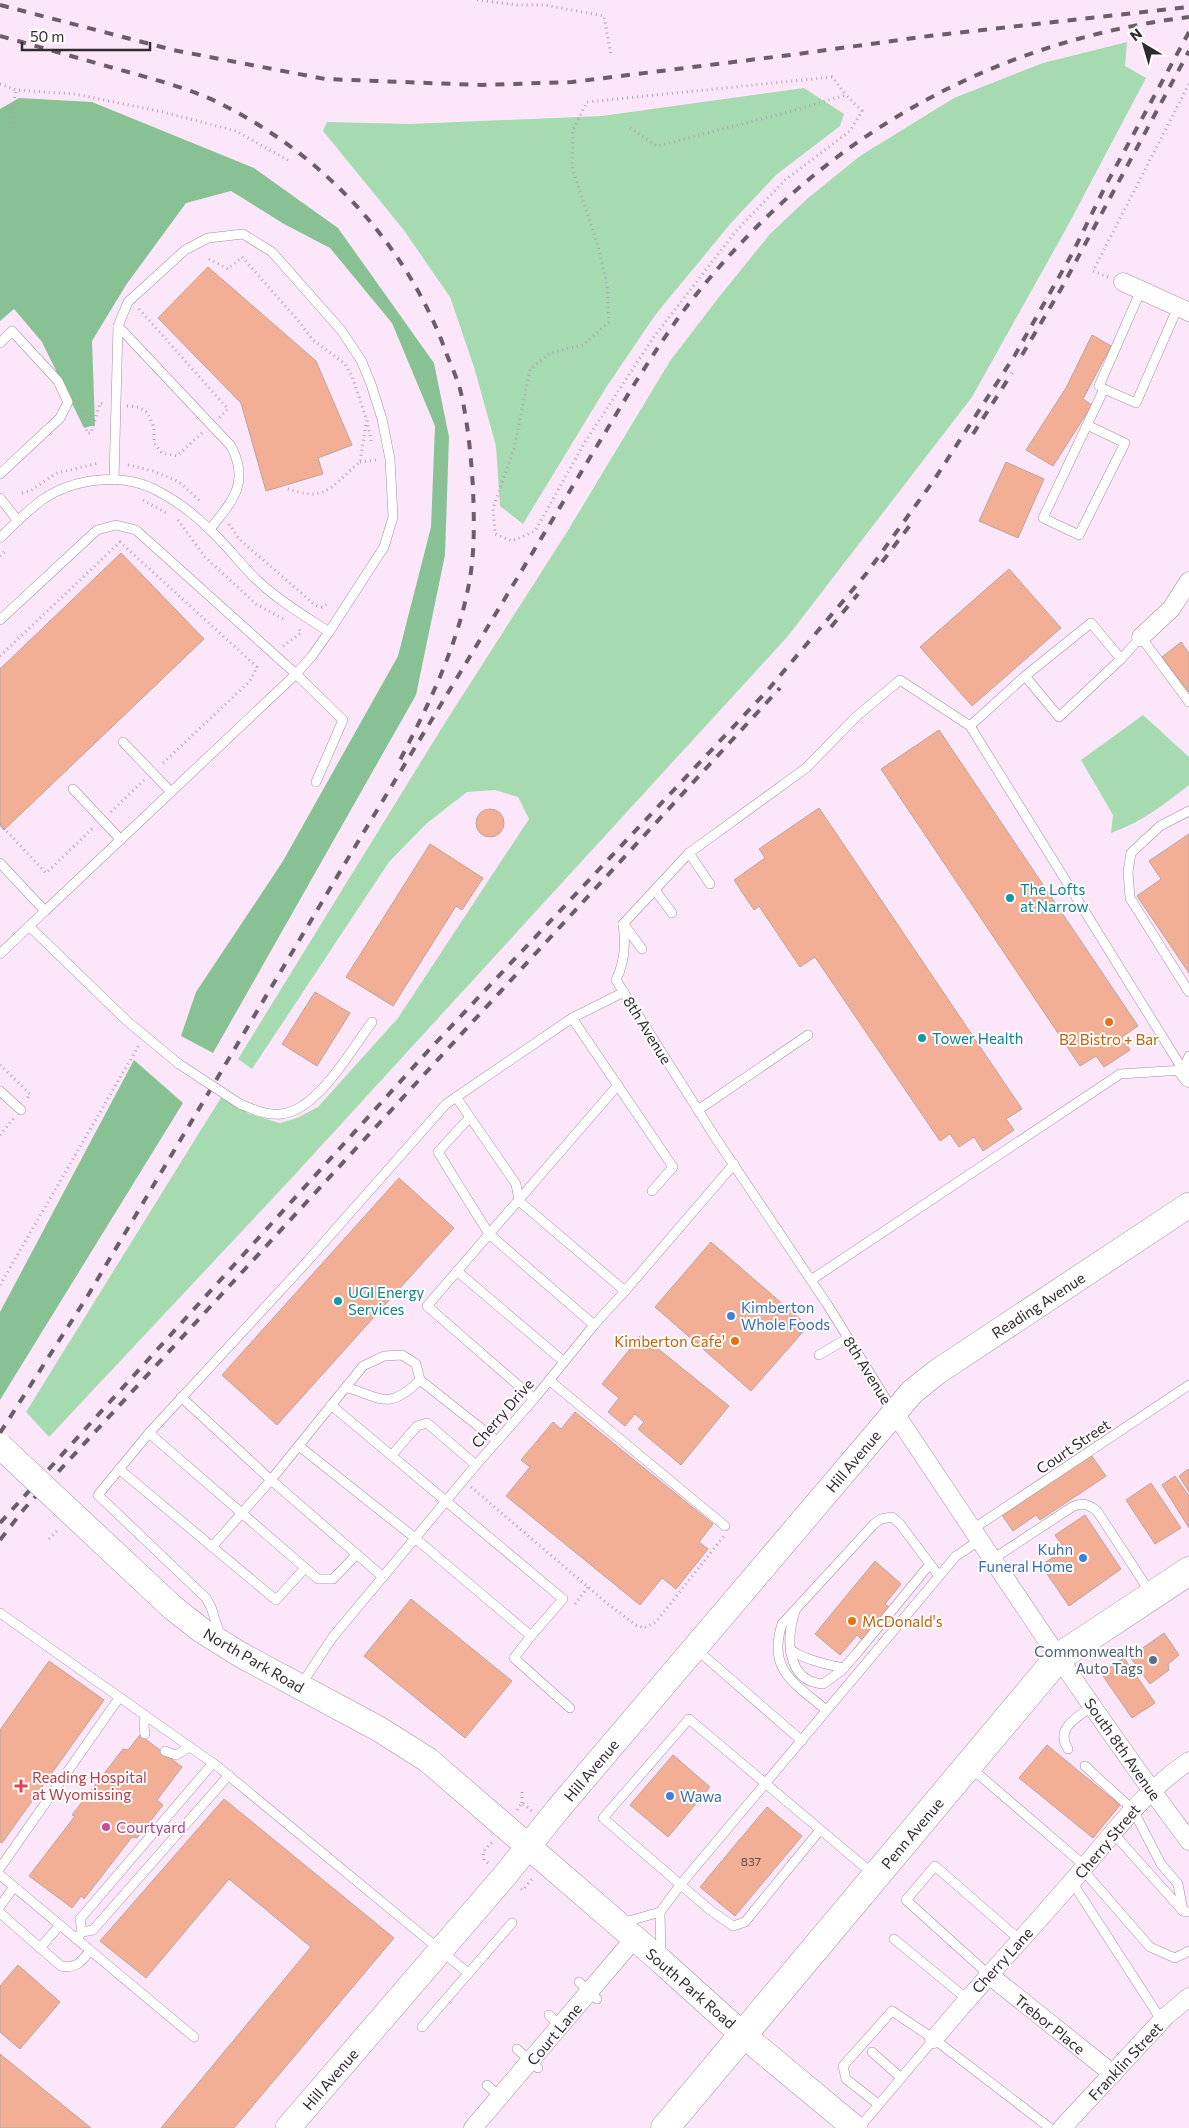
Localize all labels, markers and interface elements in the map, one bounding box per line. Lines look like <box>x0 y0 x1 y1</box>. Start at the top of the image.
scale bar <box>22 20 150 52</box>
north arrow <box>1119 20 1169 70</box>
text: N <box>1126 24 1145 44</box>
text: 50 m <box>30 27 64 45</box>
place label: The Lofts at Narrow <box>1020 880 1088 915</box>
marker: The Lofts at Narrow <box>1004 892 1016 904</box>
street label: 8th Avenue <box>620 993 676 1067</box>
marker: B2 Bistro + Bar <box>1103 1016 1115 1028</box>
place label: Tower Health <box>932 1029 1023 1047</box>
place label: B2 Bistro + Bar <box>1059 1030 1159 1048</box>
marker: Tower Health <box>916 1032 928 1044</box>
street label: Reading Avenue <box>988 1268 1088 1342</box>
place label: UGI Energy Services <box>348 1283 425 1318</box>
marker: UGI Energy Services <box>332 1295 344 1307</box>
place label: Kimberton Whole Foods <box>741 1298 830 1333</box>
marker: Kimberton Whole Foods <box>725 1310 737 1322</box>
place label: Kimberton Cafe' <box>614 1332 725 1350</box>
street label: 8th Avenue <box>840 1333 896 1407</box>
marker: Kimberton Cafe' <box>729 1335 741 1347</box>
street label: Cherry Drive <box>467 1375 537 1451</box>
street label: Court Street <box>1033 1415 1113 1477</box>
street label: Hill Avenue <box>822 1426 884 1496</box>
place label: Kuhn Funeral Home <box>978 1540 1073 1575</box>
marker: Kuhn Funeral Home <box>1077 1552 1089 1564</box>
place label: McDonald's <box>862 1612 943 1630</box>
marker: McDonald's <box>846 1615 858 1627</box>
street label: North Park Road <box>200 1624 308 1696</box>
place label: Commonwealth Auto Tags <box>1034 1642 1143 1677</box>
marker: Commonwealth Auto Tags <box>1147 1654 1159 1666</box>
street label: South 8th Avenue <box>1081 1694 1165 1804</box>
street label: Hill Avenue <box>560 1735 622 1805</box>
place label: Reading Hospital at Wyomissing <box>32 1768 147 1803</box>
marker: Reading Hospital at Wyomissing <box>14 1779 28 1793</box>
place label: Wawa <box>680 1787 722 1805</box>
marker: Wawa <box>664 1790 676 1802</box>
street label: Penn Avenue <box>877 1794 947 1872</box>
street label: Cherry Street <box>1071 1800 1143 1882</box>
place label: Courtyard <box>116 1818 186 1836</box>
marker: Courtyard <box>100 1821 112 1833</box>
house number: 837 <box>741 1854 761 1868</box>
street label: Cherry Lane <box>968 1923 1036 1997</box>
street label: South Park Road <box>642 1944 740 2032</box>
street label: Trebor Place <box>1011 1990 1089 2058</box>
street label: Court Lane <box>523 1999 585 2069</box>
street label: Franklin Street <box>1084 2018 1166 2104</box>
street label: Hill Avenue <box>298 2045 362 2113</box>

